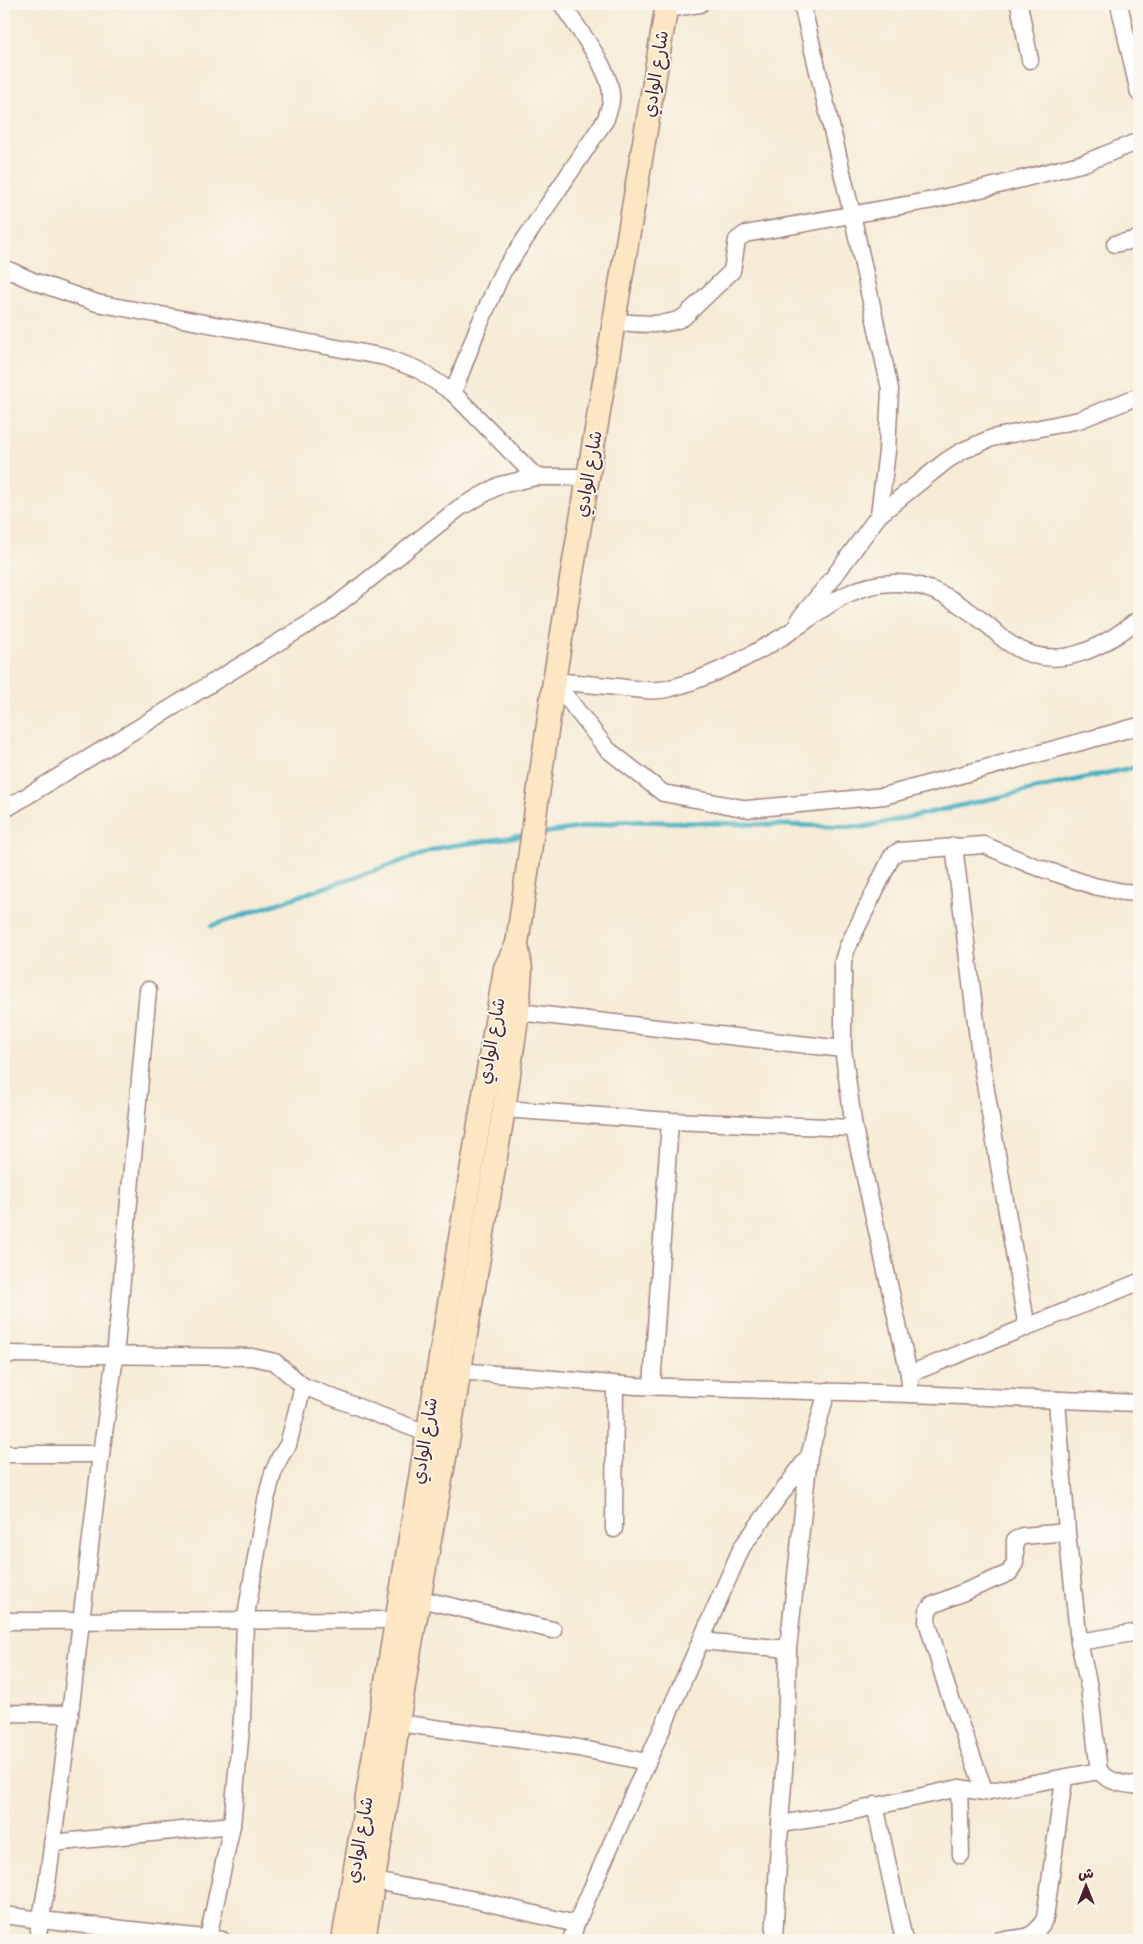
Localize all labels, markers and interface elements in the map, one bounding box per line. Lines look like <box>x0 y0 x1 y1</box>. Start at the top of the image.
street label: شارع الوادي <box>638 29 675 119</box>
street label: شارع الوادي <box>570 429 609 519</box>
street label: شارع الوادي <box>473 996 512 1086</box>
street label: شارع الوادي <box>407 1396 444 1486</box>
street label: شارع الوادي <box>341 1795 380 1885</box>
north arrow <box>1060 1862 1110 1912</box>
text: ش <box>1078 1865 1094 1882</box>

